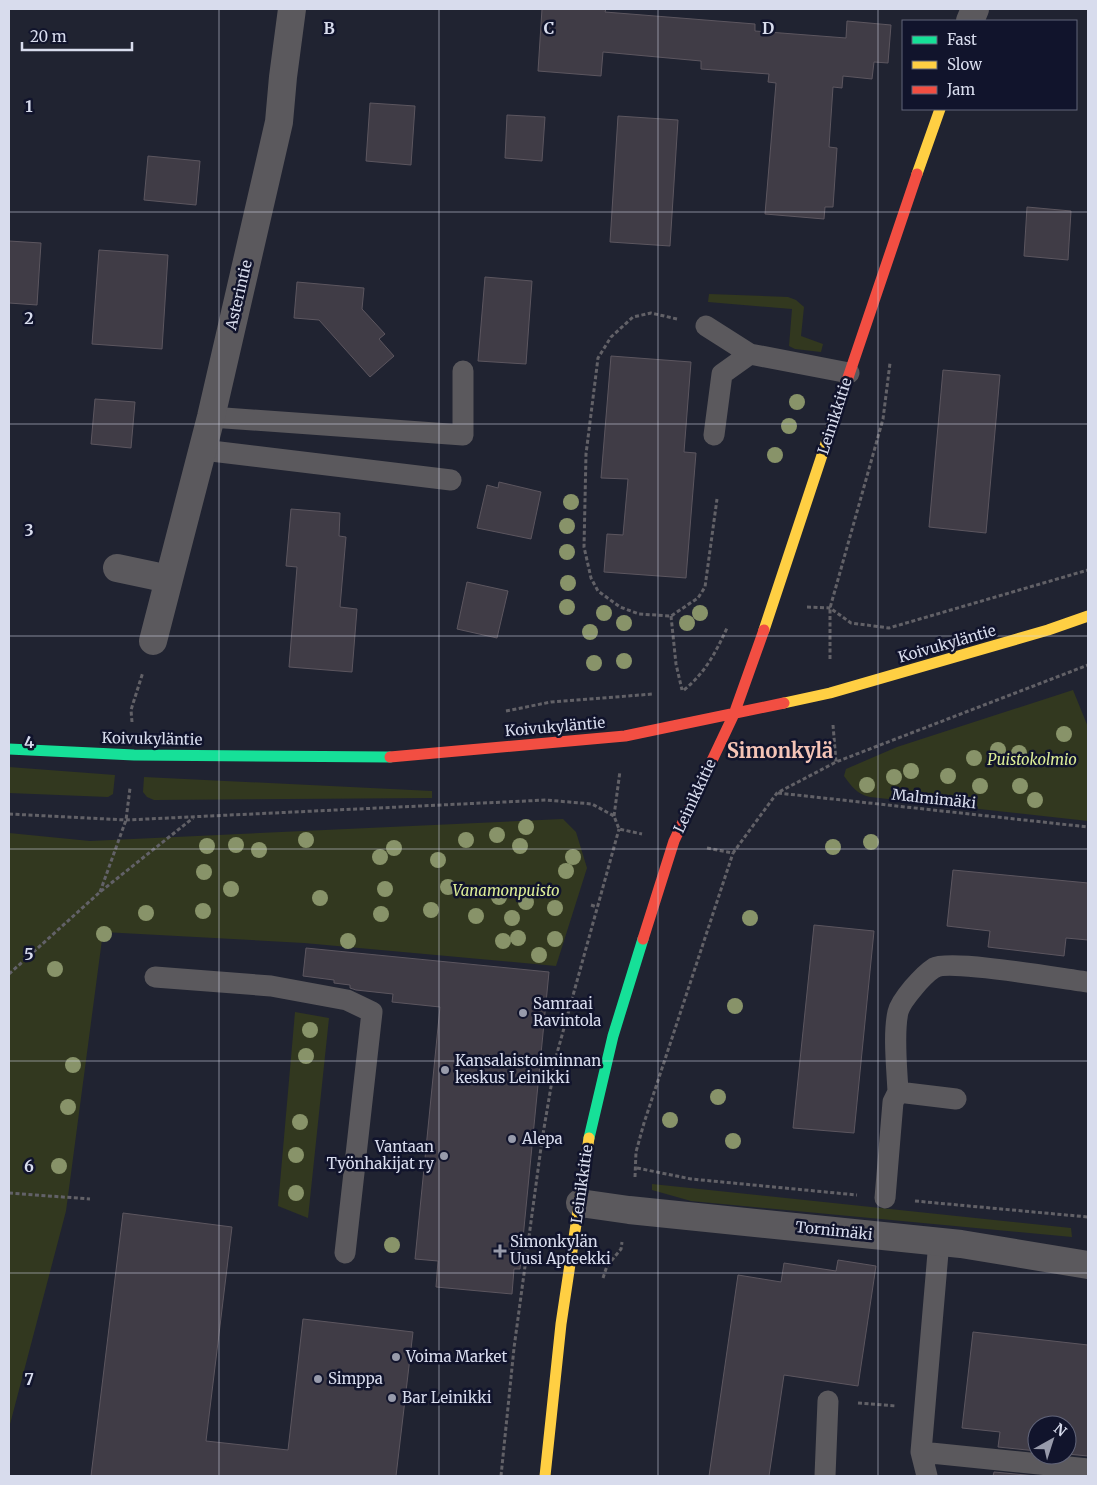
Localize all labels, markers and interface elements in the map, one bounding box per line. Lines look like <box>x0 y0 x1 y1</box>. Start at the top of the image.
text: B <box>323 18 335 38</box>
text: C <box>544 18 554 38</box>
text: D <box>762 18 774 38</box>
scale bar <box>22 20 132 52</box>
legend <box>902 20 1077 110</box>
text: 20 m <box>30 27 67 46</box>
text: Fast <box>947 30 977 49</box>
text: Slow <box>947 55 982 74</box>
text: Jam <box>946 80 975 99</box>
text: 1 <box>25 96 33 116</box>
street label: Asterintie <box>221 258 256 333</box>
text: 2 <box>24 308 34 328</box>
street label: Leinikkitie <box>813 375 856 456</box>
text: 3 <box>24 520 34 540</box>
street label: Koivukyläntie <box>896 620 998 667</box>
street label: Koivukyläntie <box>504 713 606 740</box>
street label: Koivukyläntie <box>102 728 203 749</box>
text: 4 <box>24 732 34 752</box>
district label: Simonkylä <box>727 738 833 763</box>
park label: Puistokolmio <box>987 750 1077 769</box>
street label: Leinikkitie <box>669 756 720 836</box>
street label: Malmimäki <box>891 785 977 812</box>
park label: Vanamonpuisto <box>452 881 560 900</box>
text: 5 <box>24 944 34 964</box>
place label: Samraai Ravintola <box>533 994 601 1030</box>
marker: Samraai Ravintola <box>517 1007 529 1019</box>
place label: Kansalaistoiminnan keskus Leinikki <box>455 1051 601 1087</box>
marker: Kansalaistoiminnan keskus Leinikki <box>439 1064 451 1076</box>
place label: Alepa <box>521 1129 563 1148</box>
marker: Alepa <box>506 1133 518 1145</box>
place label: Vantaan Työnhakijat ry <box>327 1137 434 1173</box>
street label: Leinikkitie <box>567 1143 596 1224</box>
marker: Vantaan Työnhakijat ry <box>438 1150 450 1162</box>
text: 6 <box>24 1156 34 1176</box>
street label: Tornimäki <box>795 1217 874 1244</box>
place label: Simonkylän Uusi Apteekki <box>510 1232 611 1268</box>
marker: Simonkylän Uusi Apteekki <box>494 1245 506 1257</box>
place label: Voima Market <box>405 1347 507 1366</box>
marker: Voima Market <box>390 1351 402 1363</box>
text: 7 <box>24 1369 34 1389</box>
place label: Simppa <box>328 1369 383 1388</box>
marker: Simppa <box>312 1373 324 1385</box>
place label: Bar Leinikki <box>402 1388 492 1407</box>
marker: Bar Leinikki <box>386 1392 398 1404</box>
north arrow <box>1027 1415 1077 1465</box>
text: N <box>1050 1419 1070 1440</box>

